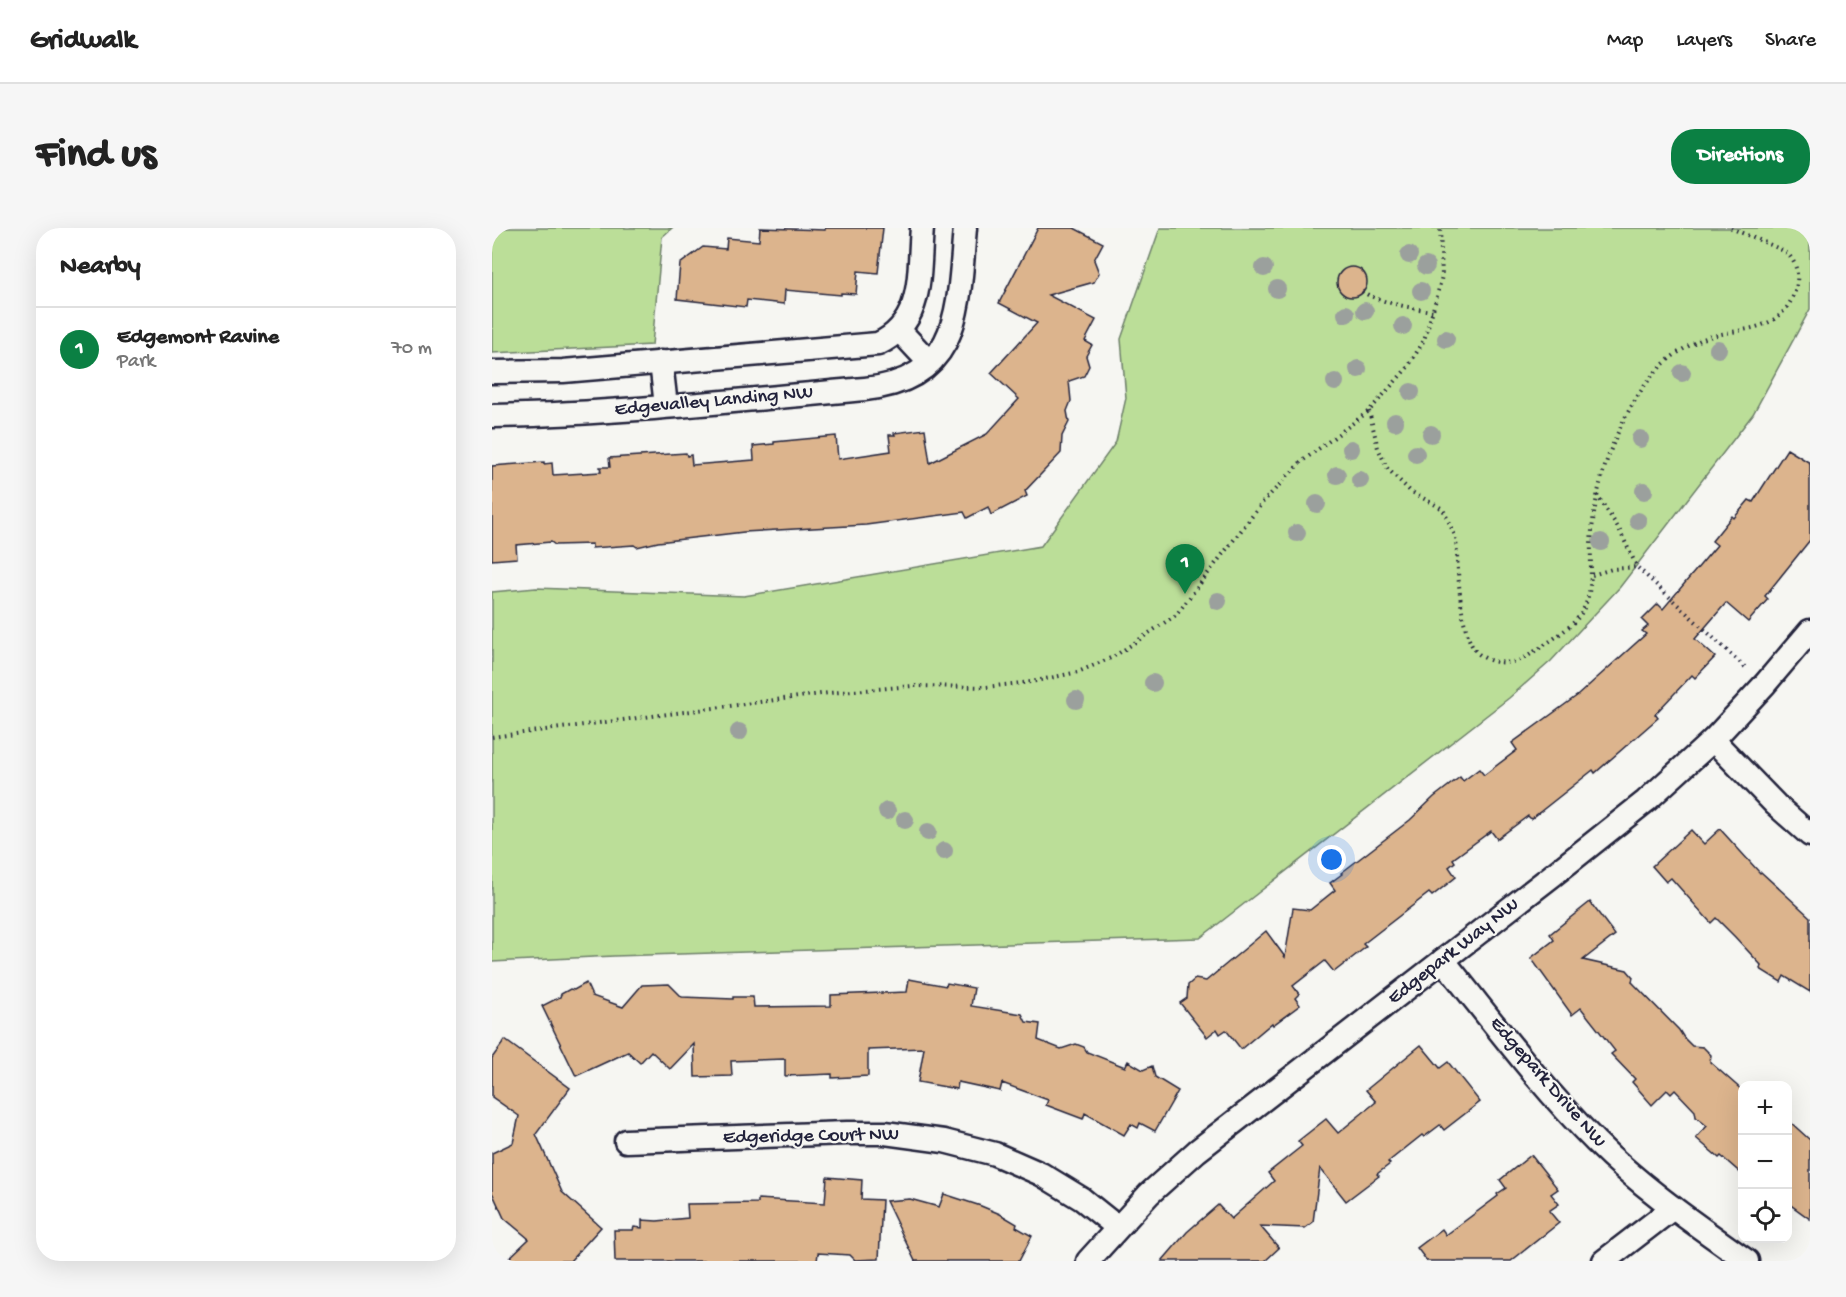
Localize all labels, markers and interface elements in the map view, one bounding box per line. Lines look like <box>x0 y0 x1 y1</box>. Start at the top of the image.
text: Gridwalk <box>30 25 136 58</box>
text: Map <box>1607 29 1643 54</box>
text: Layers <box>1676 29 1732 54</box>
text: Share <box>1765 29 1816 54</box>
button: Directions <box>1671 129 1810 184</box>
text: Find us <box>36 132 156 181</box>
text: Nearby <box>60 252 141 283</box>
text: Edgemont Ravine <box>117 325 279 351</box>
text: 1 <box>75 338 84 361</box>
text: 70 m <box>391 338 432 361</box>
text: Park <box>117 351 155 374</box>
street label: Edgevalley Landing NW <box>614 382 814 422</box>
pin: 1 <box>1166 544 1204 594</box>
your location <box>1317 845 1346 874</box>
street label: Edgepark Way NW <box>1384 894 1524 1010</box>
street label: Edgepark Drive NW <box>1484 1013 1610 1153</box>
map controls <box>1738 1081 1792 1243</box>
button: + <box>1738 1081 1792 1135</box>
street label: Edgeridge Court NW <box>723 1124 899 1150</box>
button: − <box>1738 1135 1792 1189</box>
button: locate <box>1738 1189 1792 1243</box>

